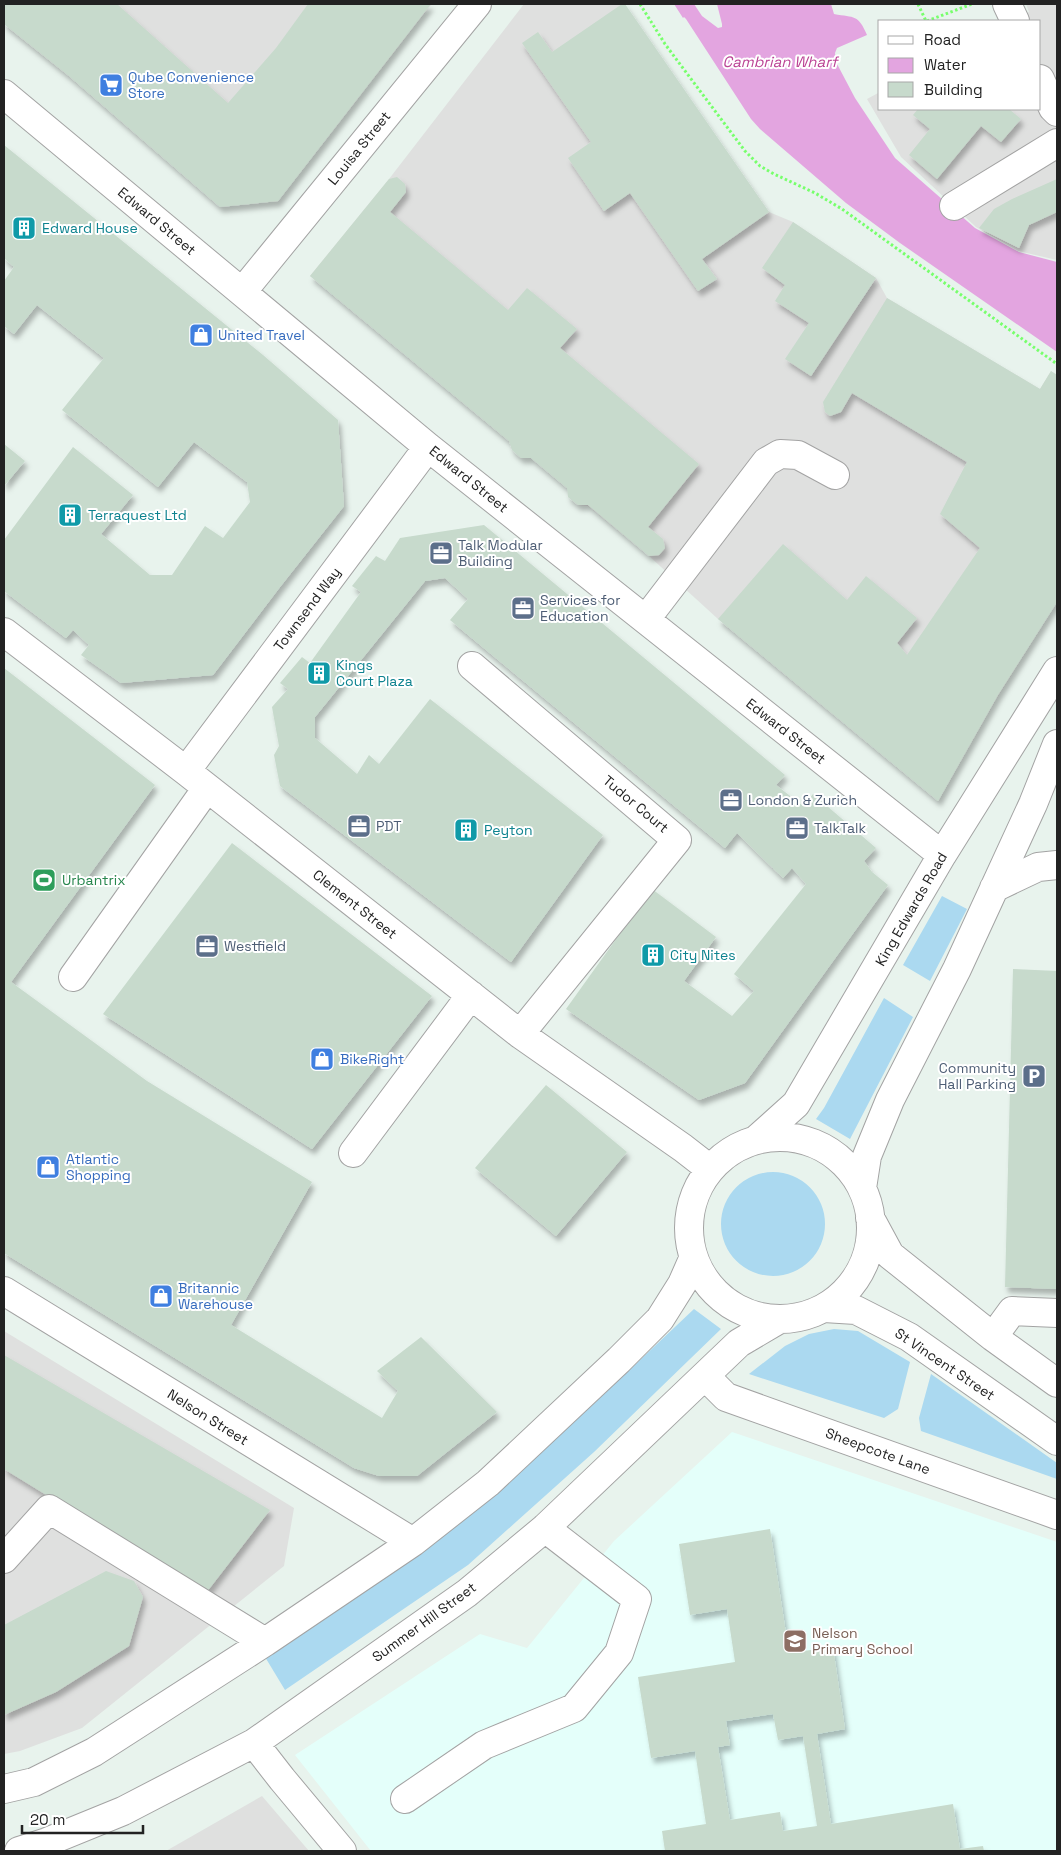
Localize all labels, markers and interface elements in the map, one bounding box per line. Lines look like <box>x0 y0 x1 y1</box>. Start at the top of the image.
legend <box>878 20 1041 110</box>
text: Road <box>924 30 961 49</box>
water label: Cambrian Wharf <box>723 52 840 71</box>
text: Water <box>924 55 967 74</box>
place label: Qube Convenience Store <box>128 68 254 102</box>
supermarket icon: Qube Convenience Store <box>98 72 124 98</box>
text: Building <box>924 80 983 99</box>
street label: Louisa Street <box>324 107 394 189</box>
street label: Edward Street <box>114 183 200 259</box>
building icon: Edward House <box>11 215 37 241</box>
place label: Edward House <box>42 219 138 237</box>
shop icon: United Travel <box>188 322 214 348</box>
place label: United Travel <box>218 326 305 344</box>
street label: Edward Street <box>426 442 512 516</box>
building icon: Terraquest Ltd <box>57 502 83 528</box>
place label: Terraquest Ltd <box>88 506 187 524</box>
place label: Talk Modular Building <box>458 536 543 570</box>
office icon: Talk Modular Building <box>428 540 454 566</box>
street label: Townsend Way <box>270 563 344 655</box>
place label: Services for Education <box>540 591 621 625</box>
office icon: Services for Education <box>510 595 536 621</box>
place label: Kings Court Plaza <box>336 656 413 690</box>
building icon: Kings Court Plaza <box>306 660 332 686</box>
street label: Edward Street <box>742 694 830 768</box>
street label: Tudor Court <box>599 771 673 837</box>
office icon: London & Zurich <box>718 787 744 813</box>
place label: London & Zurich <box>748 791 857 809</box>
office icon: PDT <box>346 813 372 839</box>
office icon: TalkTalk <box>784 815 810 841</box>
place label: PDT <box>376 817 401 835</box>
building icon: Peyton <box>453 817 479 843</box>
place label: TalkTalk <box>814 819 867 837</box>
place label: Peyton <box>484 821 532 839</box>
street label: King Edwards Road <box>871 849 951 969</box>
street label: Clement Street <box>309 865 401 943</box>
sports icon: Urbantrix <box>31 867 57 893</box>
place label: Urbantrix <box>62 871 126 889</box>
office icon: Westfield <box>194 933 220 959</box>
place label: Westfield <box>224 937 286 955</box>
building icon: City Nites <box>640 942 666 968</box>
place label: City Nites <box>670 946 736 964</box>
shop icon: BikeRight <box>309 1046 335 1072</box>
place label: BikeRight <box>340 1050 404 1068</box>
place label: Community Hall Parking <box>938 1059 1016 1093</box>
parking icon: Community Hall Parking <box>1021 1063 1047 1089</box>
place label: Atlantic Shopping <box>66 1150 131 1184</box>
shop icon: Atlantic Shopping <box>35 1154 61 1180</box>
place label: Britannic Warehouse <box>178 1279 253 1313</box>
shop icon: Britannic Warehouse <box>148 1283 174 1309</box>
street label: St Vincent Street <box>891 1324 999 1404</box>
street label: Nelson Street <box>164 1385 252 1449</box>
street label: Sheepcote Lane <box>823 1424 933 1478</box>
street label: Summer Hill Street <box>368 1578 480 1666</box>
place label: Nelson Primary School <box>812 1624 913 1658</box>
school or university icon: Nelson Primary School <box>782 1628 808 1654</box>
scale bar <box>22 1802 144 1834</box>
text: 20 m <box>30 1810 65 1829</box>

